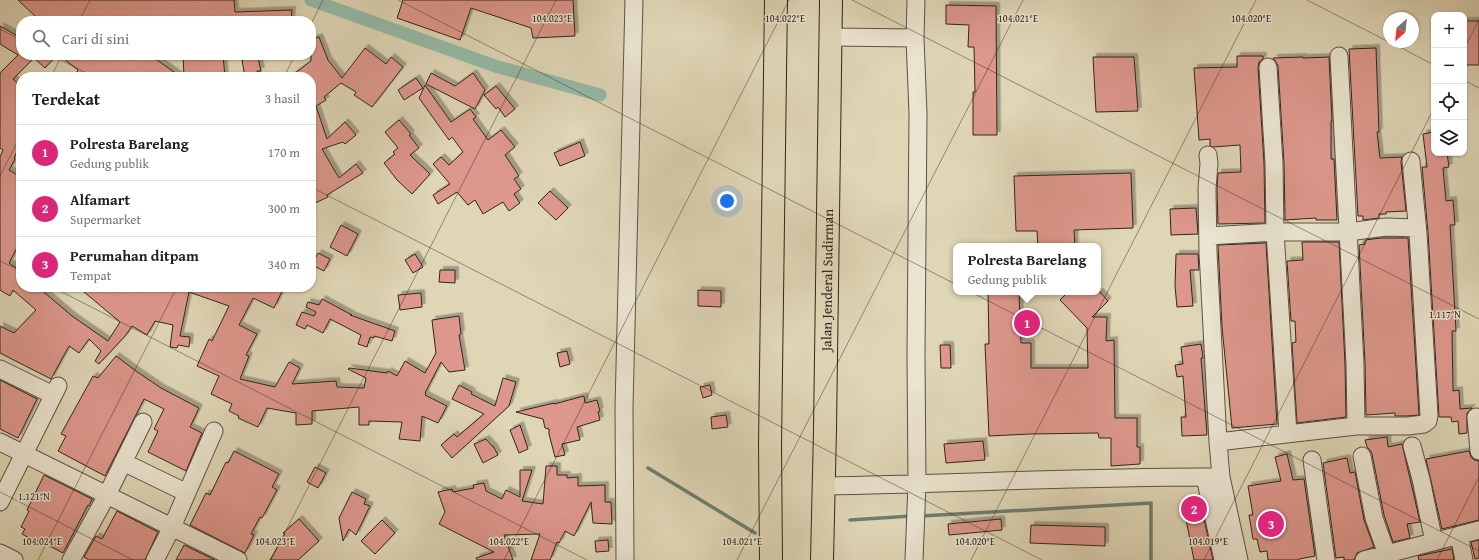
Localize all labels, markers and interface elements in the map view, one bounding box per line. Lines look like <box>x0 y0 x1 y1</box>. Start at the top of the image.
text: 104.023°E <box>532 11 572 26</box>
text: 104.022°E <box>765 11 805 26</box>
text: 104.021°E <box>998 11 1038 26</box>
text: 104.020°E <box>1231 11 1271 26</box>
north arrow <box>1383 12 1419 48</box>
map controls <box>1431 12 1467 156</box>
button: + <box>1431 12 1467 48</box>
search box <box>16 16 316 60</box>
icon: search <box>30 27 52 49</box>
text: Cari di sini <box>62 28 129 49</box>
button: − <box>1431 48 1467 84</box>
button: locate <box>1431 84 1467 120</box>
text: Terdekat <box>32 86 100 111</box>
text: 3 hasil <box>265 89 300 108</box>
button: layers <box>1431 120 1467 156</box>
text: Polresta Barelang <box>70 133 189 154</box>
text: 1 <box>42 143 48 162</box>
text: 170 m <box>268 143 300 162</box>
text: Gedung publik <box>70 154 149 173</box>
text: Alfamart <box>70 189 130 210</box>
your location <box>717 191 737 211</box>
text: 2 <box>42 199 48 218</box>
text: 300 m <box>268 199 300 218</box>
street label: Jalan Jenderal Sudirman <box>816 209 838 353</box>
text: Supermarket <box>70 210 141 229</box>
popup <box>953 243 1101 295</box>
text: Perumahan ditpam <box>70 245 199 266</box>
text: Polresta Barelang <box>968 249 1086 270</box>
text: 3 <box>42 255 48 274</box>
text: 340 m <box>268 255 300 274</box>
text: Tempat <box>70 266 111 285</box>
text: Gedung publik <box>968 270 1047 289</box>
text: 1.117°N <box>1429 307 1461 322</box>
pin: 1 <box>1014 308 1040 338</box>
text: 1.121°N <box>18 489 50 504</box>
pin: 2 <box>1181 494 1207 524</box>
pin: 3 <box>1258 509 1284 539</box>
text: 104.024°E <box>22 534 62 549</box>
text: 104.023°E <box>255 534 295 549</box>
text: 104.022°E <box>489 534 529 549</box>
text: 104.021°E <box>722 534 762 549</box>
text: 104.020°E <box>955 534 995 549</box>
text: 104.019°E <box>1188 534 1228 549</box>

